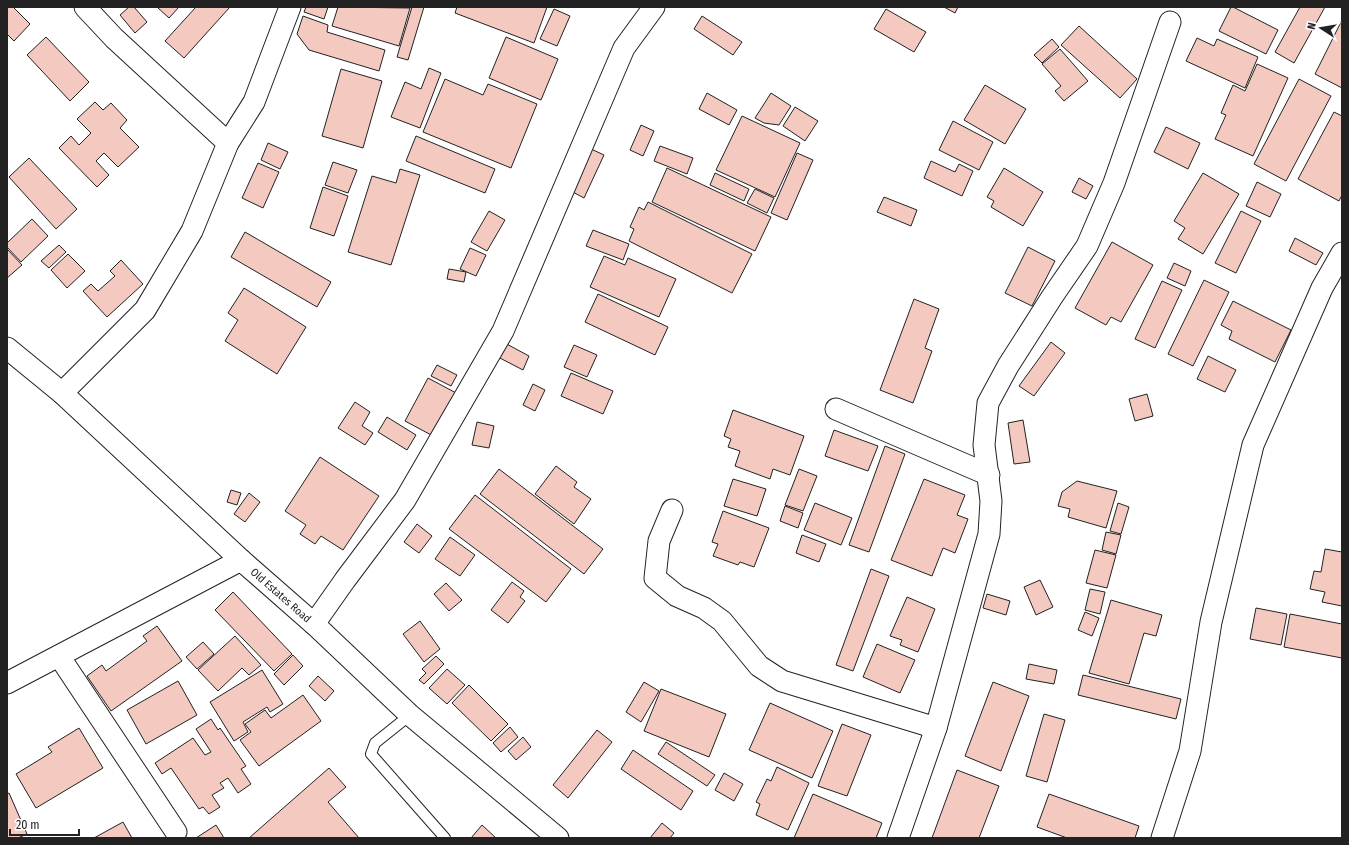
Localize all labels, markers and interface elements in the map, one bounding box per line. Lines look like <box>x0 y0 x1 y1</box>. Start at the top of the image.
north arrow <box>1301 8 1341 48</box>
text: N <box>1305 21 1319 31</box>
street label: Old Estates Road <box>248 565 313 625</box>
scale bar <box>10 811 79 837</box>
text: 20 m <box>16 818 40 832</box>

